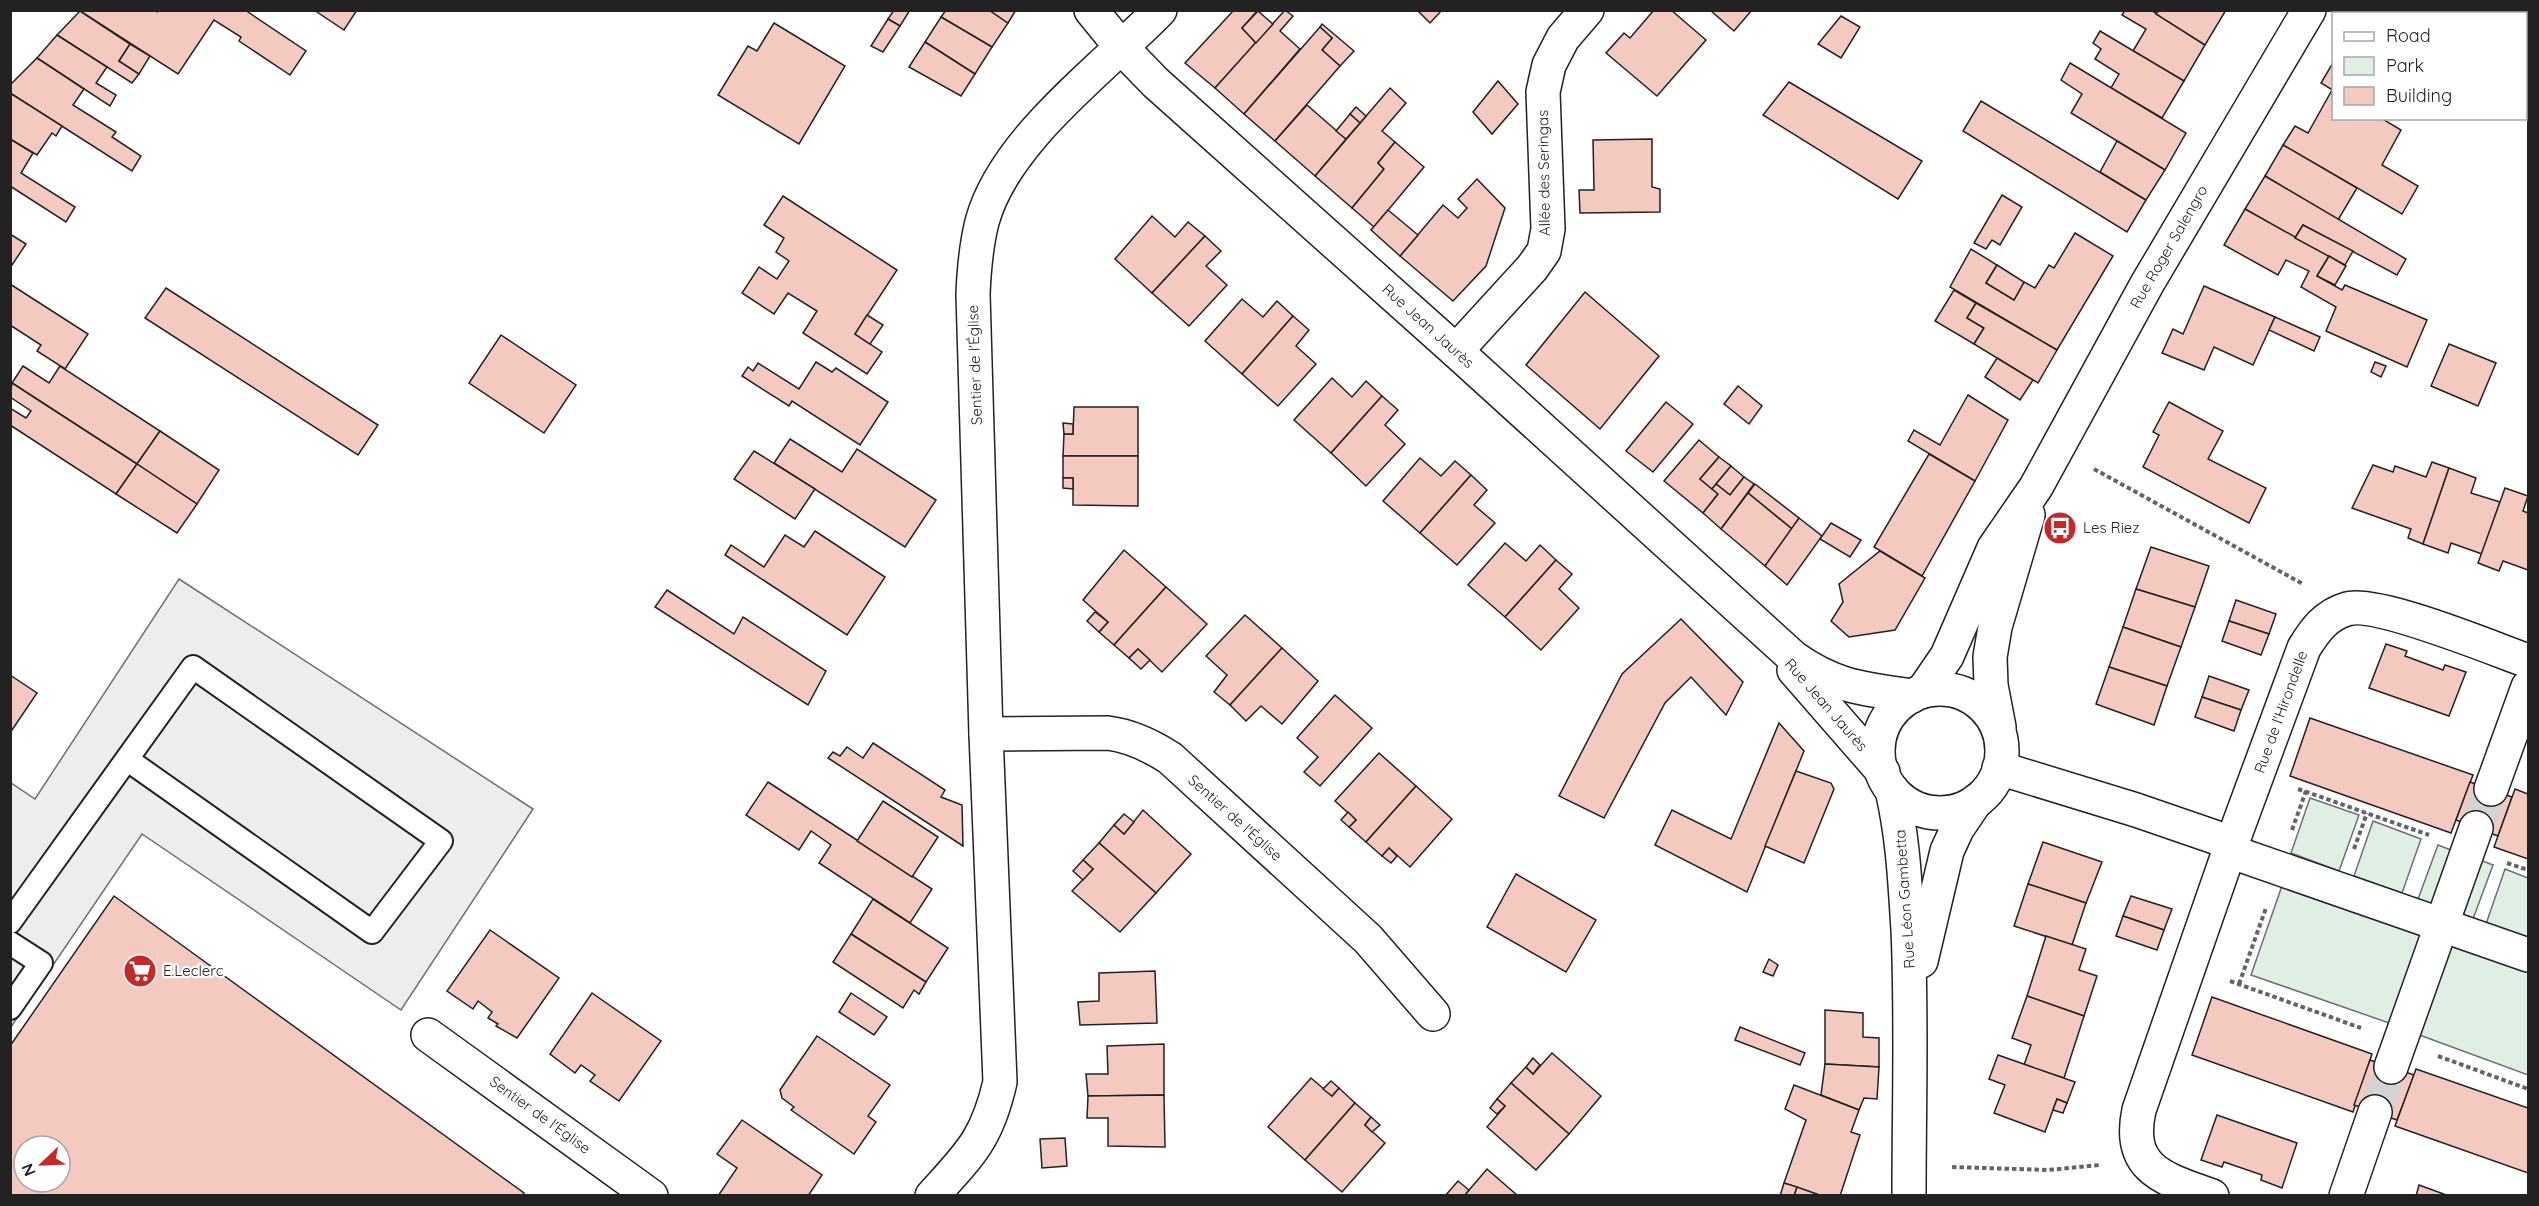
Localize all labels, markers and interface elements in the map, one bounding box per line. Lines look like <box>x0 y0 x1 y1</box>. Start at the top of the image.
legend <box>2332 12 2527 120</box>
text: Road <box>2386 24 2431 47</box>
text: Park <box>2386 54 2424 77</box>
text: Building <box>2386 84 2452 107</box>
street label: Allée des Seringas <box>1533 110 1554 236</box>
street label: Rue Roger Salengro <box>2126 182 2212 312</box>
street label: Rue Jean Jaurès <box>1379 279 1478 372</box>
street label: Sentier de l'Église <box>963 305 986 425</box>
bus stop icon: Les Riez <box>2042 510 2078 546</box>
place label: Les Riez <box>2083 518 2140 537</box>
street label: Rue de l'Hirondelle <box>2250 648 2312 776</box>
street label: Rue Jean Jaurès <box>1781 654 1872 755</box>
street label: Sentier de l'Église <box>1184 770 1286 865</box>
street label: Rue Léon Gambetta <box>1890 829 1919 969</box>
supermarket icon: E.Leclerc <box>122 953 158 989</box>
place label: E.Leclerc <box>163 961 224 980</box>
street label: Sentier de l'Église <box>486 1072 595 1158</box>
north arrow <box>12 1134 72 1194</box>
text: N <box>17 1161 40 1179</box>

